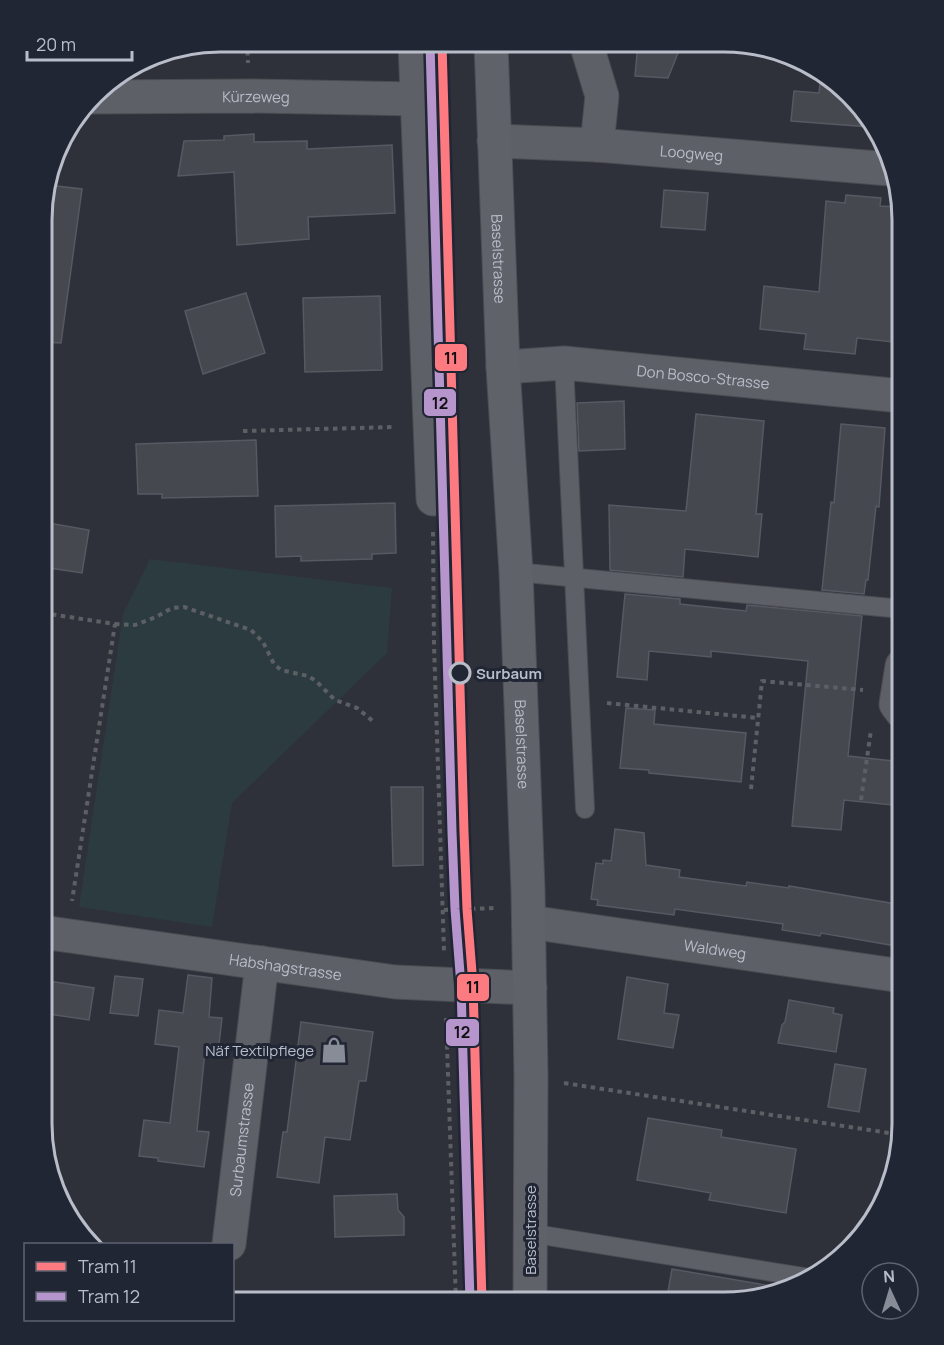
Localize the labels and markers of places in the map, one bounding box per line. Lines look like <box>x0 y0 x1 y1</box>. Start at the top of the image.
marker: Surbaum <box>449 662 471 684</box>
place label: Surbaum <box>476 663 542 684</box>
shop icon: Näf Textilpflege <box>319 1035 349 1065</box>
place label: Näf Textilpflege <box>205 1040 314 1061</box>

